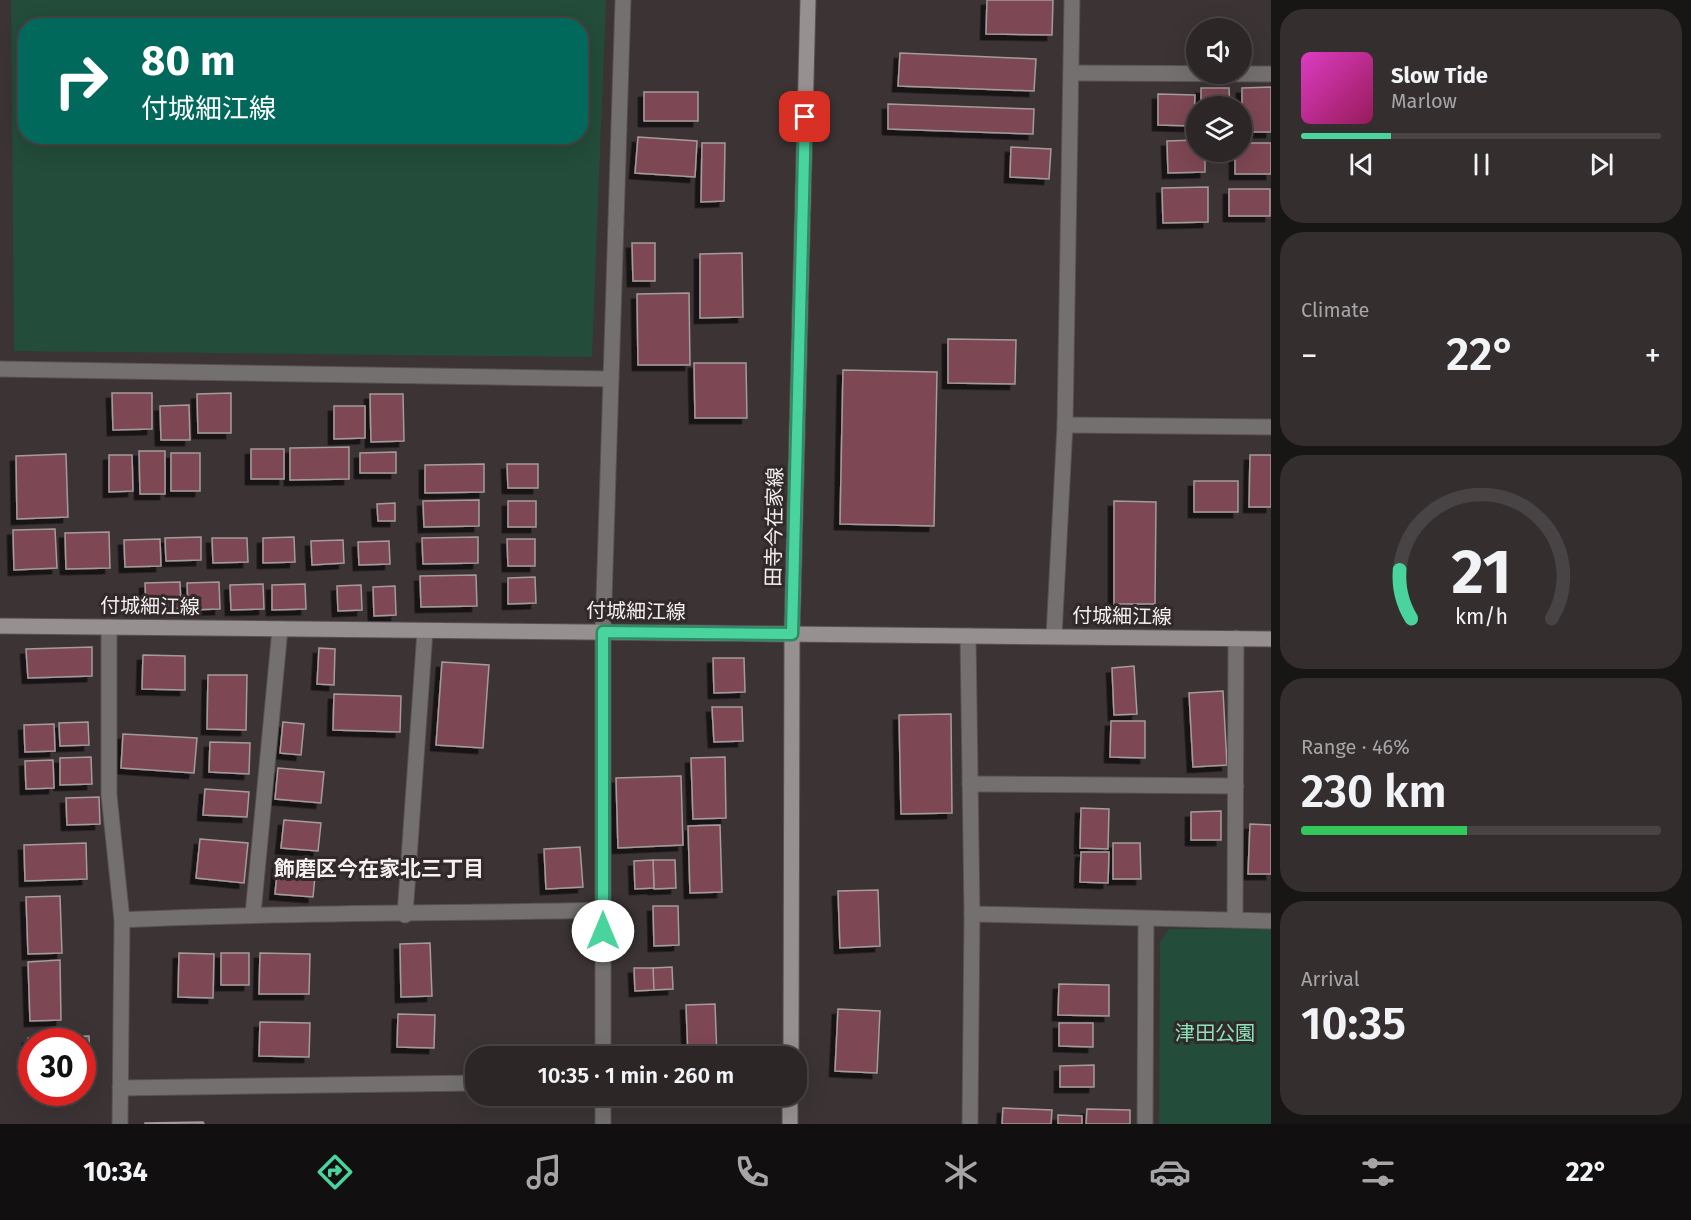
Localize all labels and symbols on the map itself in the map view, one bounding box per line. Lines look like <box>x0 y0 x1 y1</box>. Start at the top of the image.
pin <box>779 91 830 142</box>
street label: 田寺今在家線 <box>761 467 787 587</box>
street label: 付城細江線 <box>100 593 200 619</box>
street label: 付城細江線 <box>586 598 686 624</box>
street label: 付城細江線 <box>1072 603 1172 629</box>
district label: 飾磨区今在家北三丁目 <box>274 856 484 882</box>
position arrow <box>571 899 635 963</box>
park label: 津田公園 <box>1175 1021 1255 1045</box>
speed limit sign: 30 <box>18 1028 96 1106</box>

